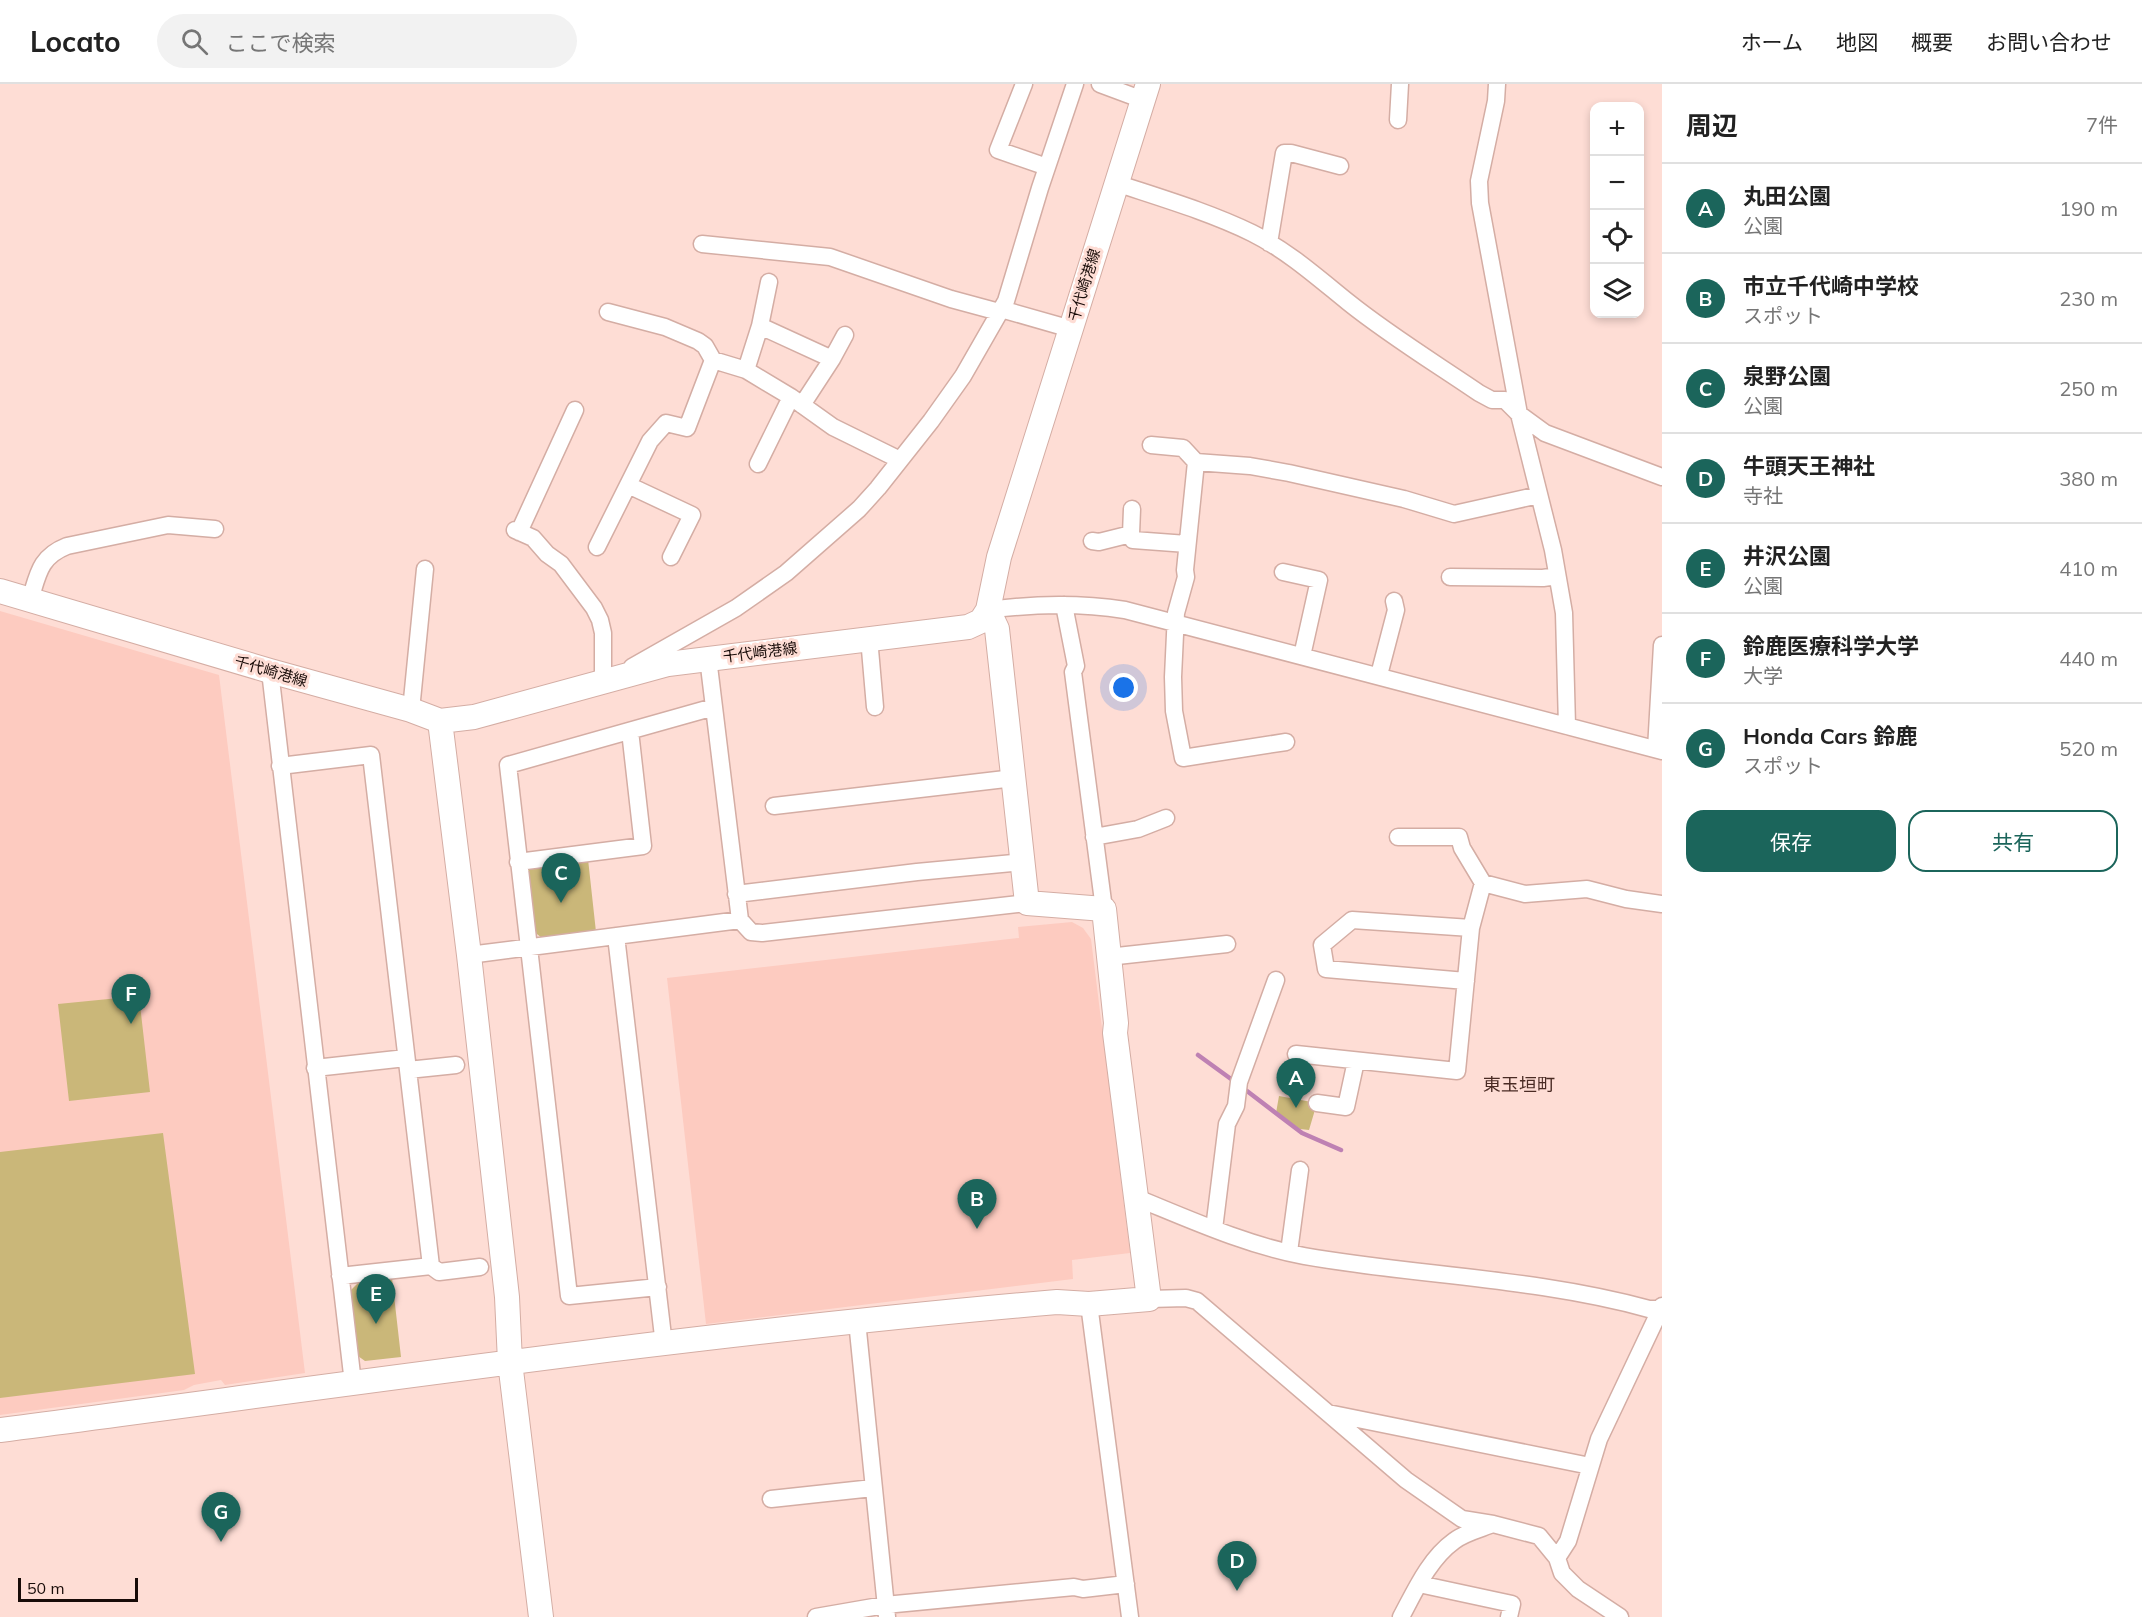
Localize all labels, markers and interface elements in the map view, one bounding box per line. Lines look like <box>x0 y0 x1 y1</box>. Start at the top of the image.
search box <box>157 14 577 68</box>
text: Locato <box>30 24 121 59</box>
icon: search <box>178 25 211 58</box>
text: ここで検索 <box>226 29 336 57</box>
text: ホーム <box>1741 29 1803 55</box>
text: 地図 <box>1836 29 1878 55</box>
text: 概要 <box>1911 29 1953 55</box>
text: お問い合わせ <box>1986 29 2112 55</box>
map controls <box>1590 102 1644 318</box>
button: + <box>1590 102 1644 156</box>
text: 周辺 <box>1686 109 1738 142</box>
text: 7件 <box>2086 112 2118 137</box>
button: − <box>1590 156 1644 210</box>
text: 丸田公園 <box>1743 182 1831 210</box>
text: A <box>1698 196 1713 221</box>
text: 190 m <box>2059 196 2118 221</box>
button: locate <box>1590 210 1644 264</box>
text: 公園 <box>1743 213 1783 238</box>
street label: 千代崎港線 <box>1064 246 1104 324</box>
button: layers <box>1590 264 1644 318</box>
text: 市立千代崎中学校 <box>1743 272 1919 300</box>
text: B <box>1699 286 1712 311</box>
text: 230 m <box>2059 286 2118 311</box>
text: スポット <box>1743 303 1823 328</box>
text: 泉野公園 <box>1743 362 1831 390</box>
text: C <box>1699 376 1712 401</box>
text: 250 m <box>2059 376 2118 401</box>
text: 公園 <box>1743 393 1783 418</box>
text: 牛頭天王神社 <box>1743 452 1875 480</box>
text: D <box>1698 466 1713 491</box>
text: 380 m <box>2059 466 2118 491</box>
text: 寺社 <box>1743 483 1783 508</box>
text: 井沢公園 <box>1743 542 1831 570</box>
text: E <box>1700 556 1711 581</box>
text: 410 m <box>2059 556 2118 581</box>
text: 公園 <box>1743 573 1783 598</box>
text: 鈴鹿医療科学大学 <box>1743 632 1919 660</box>
street label: 千代崎港線 <box>722 638 798 666</box>
text: F <box>1700 646 1711 671</box>
text: 440 m <box>2059 646 2118 671</box>
street label: 千代崎港線 <box>232 652 310 690</box>
text: 大学 <box>1743 663 1783 688</box>
your location <box>1109 673 1138 702</box>
text: Honda Cars 鈴鹿 <box>1743 722 1918 750</box>
text: G <box>1698 736 1713 761</box>
text: 520 m <box>2059 736 2118 761</box>
text: スポット <box>1743 753 1823 778</box>
button: 保存 <box>1686 810 1896 872</box>
button: 共有 <box>1908 810 2118 872</box>
pin: C <box>542 854 580 903</box>
pin: F <box>112 974 150 1024</box>
pin: A <box>1276 1058 1316 1108</box>
district label: 東玉垣町 <box>1483 1073 1555 1096</box>
pin: B <box>958 1180 996 1229</box>
pin: E <box>356 1274 395 1324</box>
pin: G <box>202 1492 240 1542</box>
pin: D <box>1218 1542 1256 1591</box>
scale bar <box>18 1575 138 1602</box>
text: 50 m <box>27 1578 64 1598</box>

